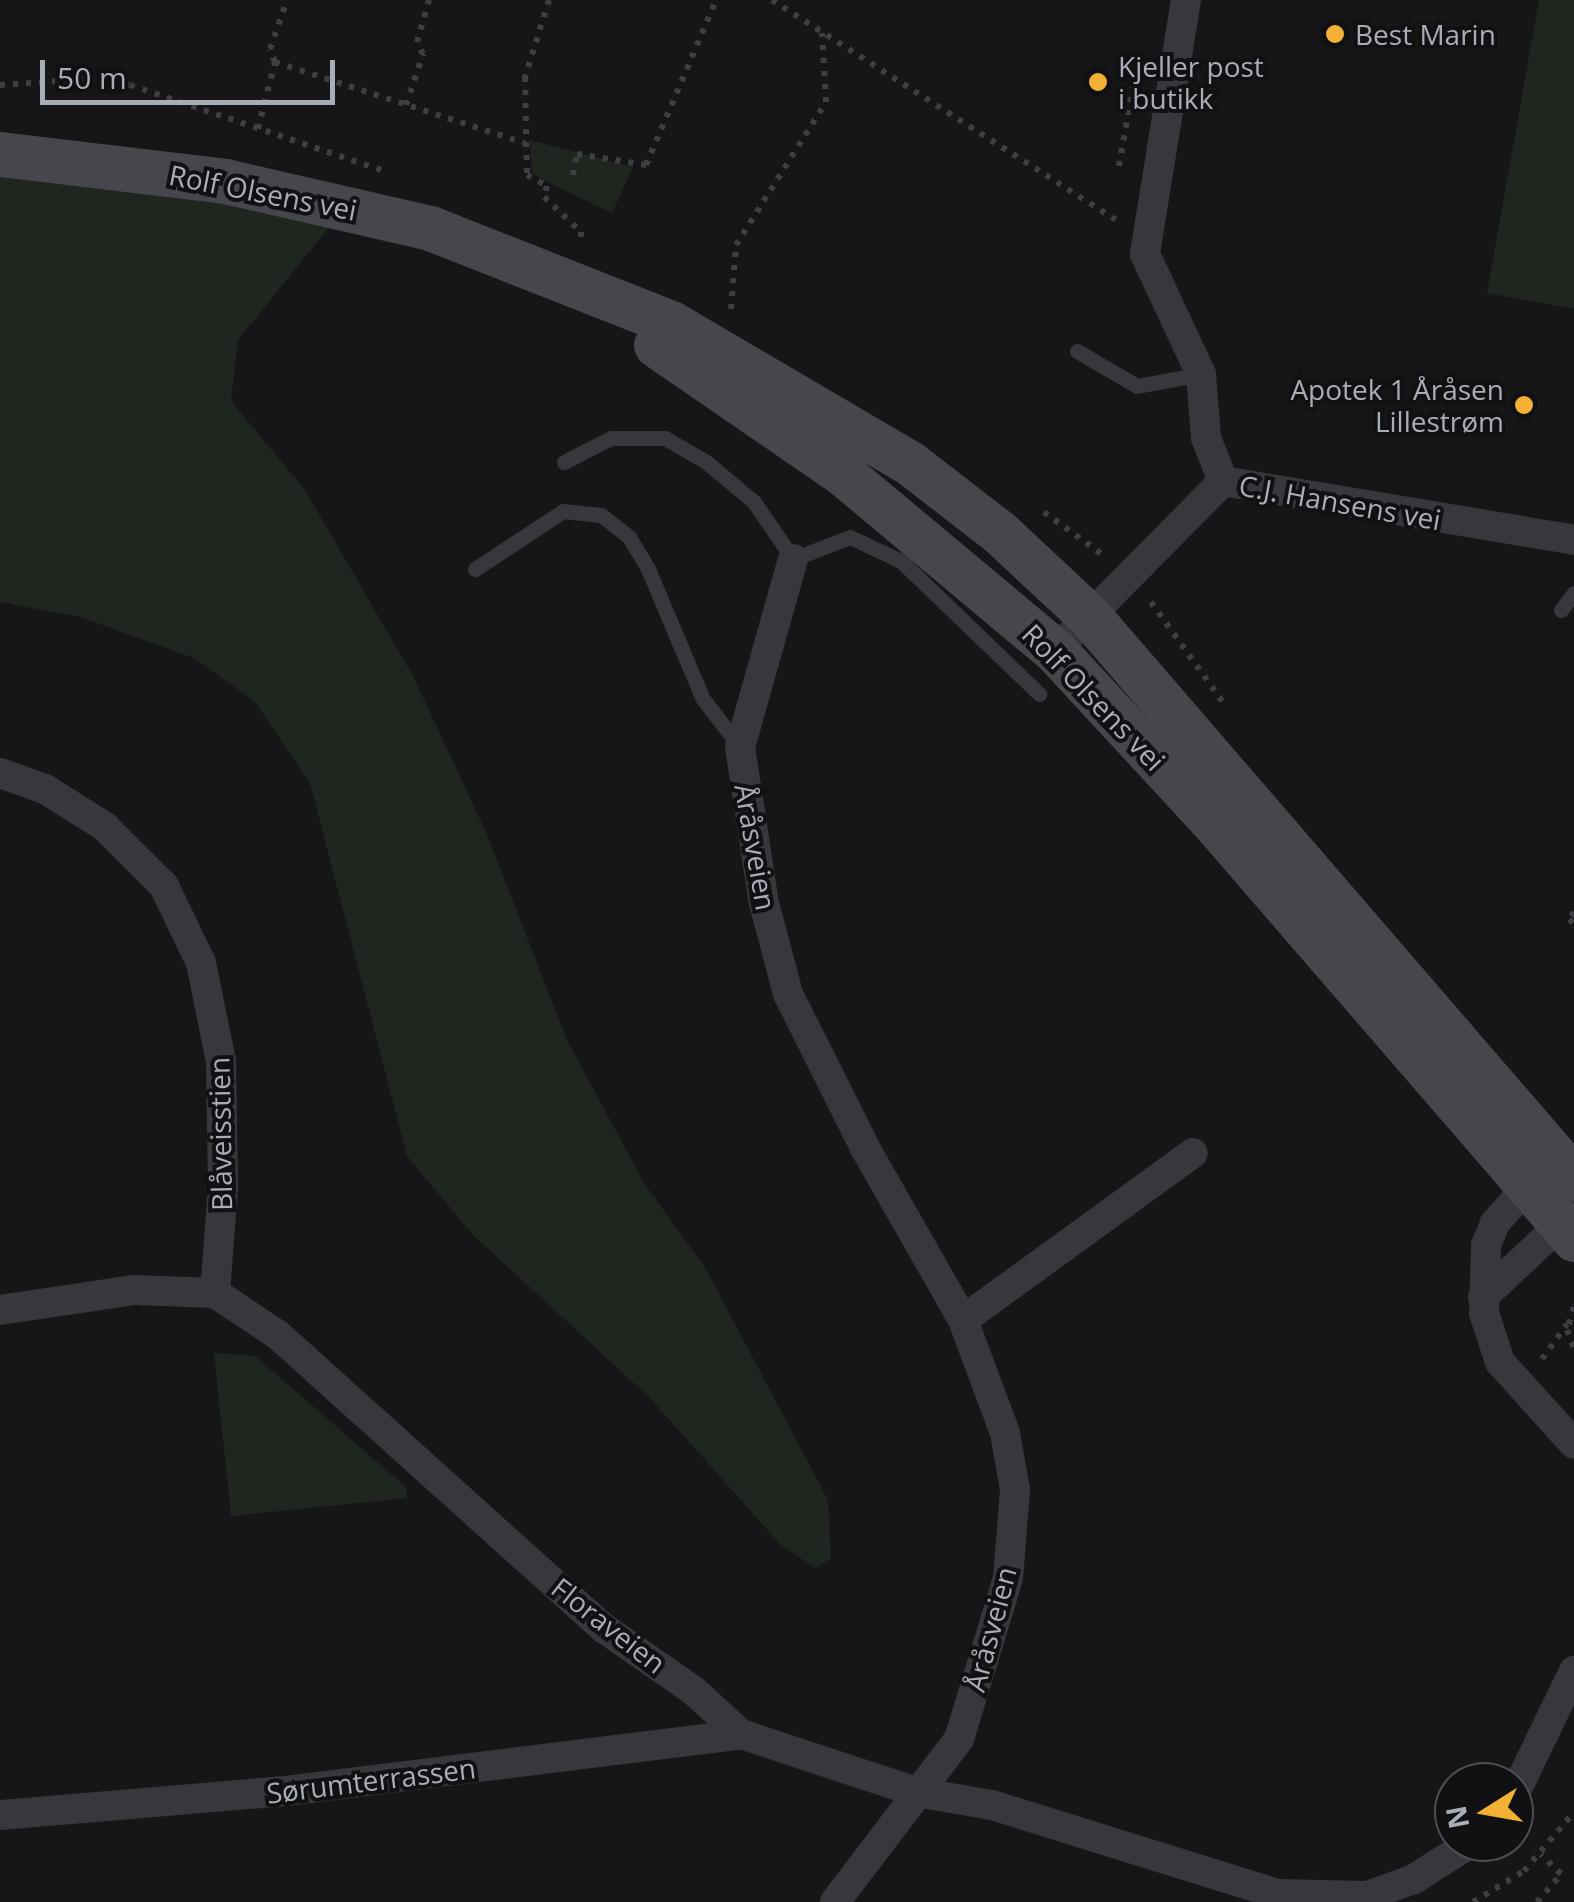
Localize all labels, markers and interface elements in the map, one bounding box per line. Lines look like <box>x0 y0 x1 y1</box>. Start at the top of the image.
place label: Best Marin <box>1355 17 1496 51</box>
marker: Best Marin <box>1324 23 1346 45</box>
scale bar <box>45 40 340 102</box>
place label: Kjeller post i butikk <box>1118 49 1264 115</box>
text: 50 m <box>57 57 127 98</box>
marker: Kjeller post i butikk <box>1087 71 1109 93</box>
street label: Rolf Olsens vei <box>166 157 360 227</box>
place label: Apotek 1 Åråsen Lillestrøm <box>1290 372 1504 438</box>
marker: Apotek 1 Åråsen Lillestrøm <box>1513 394 1535 416</box>
street label: C.J. Hansens vei <box>1237 468 1443 536</box>
street label: Rolf Olsens vei <box>1016 617 1172 777</box>
street label: Åråsveien <box>728 781 784 913</box>
street label: Blåveisstien <box>202 1057 238 1211</box>
street label: Åråsveien <box>957 1563 1023 1695</box>
street label: Floraveien <box>545 1570 673 1680</box>
street label: Sørumterrassen <box>265 1751 477 1809</box>
north arrow <box>1434 1762 1534 1862</box>
text: N <box>1436 1803 1477 1832</box>

